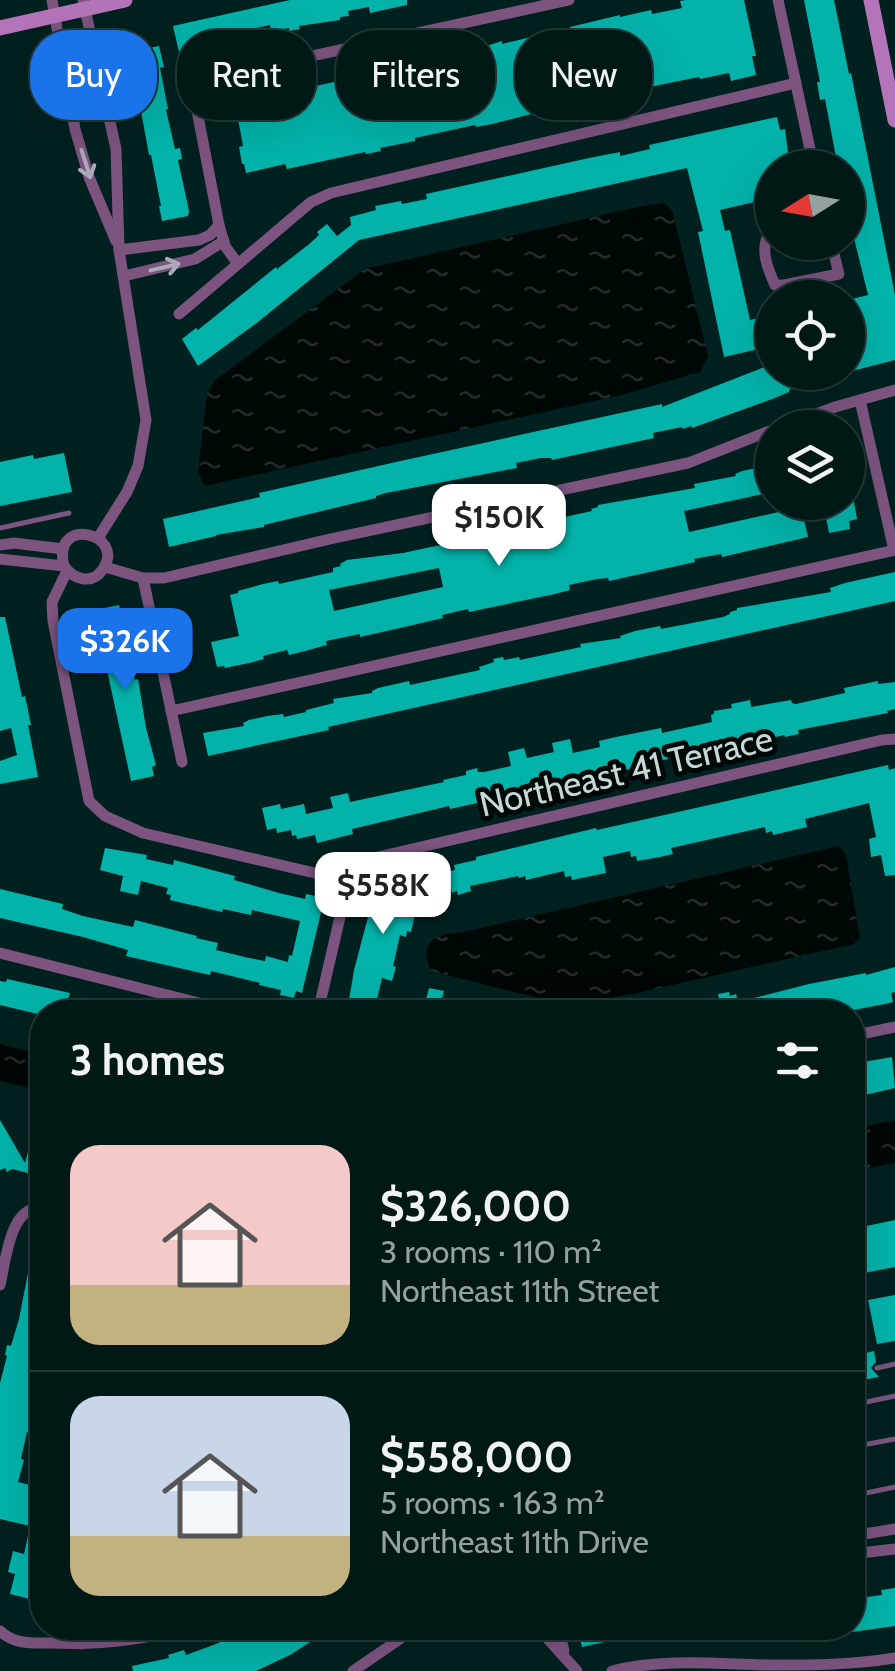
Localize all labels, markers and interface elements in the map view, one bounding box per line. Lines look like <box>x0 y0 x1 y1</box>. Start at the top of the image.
chip: Buy <box>30 30 157 120</box>
chip: Rent <box>177 30 316 120</box>
chip: Filters <box>336 30 495 120</box>
chip: New <box>515 30 652 120</box>
one-way arrow <box>78 148 96 179</box>
north arrow <box>755 150 865 260</box>
map controls <box>755 150 865 520</box>
one-way arrow <box>148 257 180 275</box>
button: locate <box>755 280 865 390</box>
button: layers <box>755 410 865 520</box>
pin: $150K <box>429 484 569 569</box>
text: $150K <box>454 497 544 536</box>
pin: $326K <box>55 608 195 693</box>
text: $326K <box>80 621 170 660</box>
street label: Northeast 41 Terrace <box>475 716 777 826</box>
pin: $558K <box>313 852 453 937</box>
text: $558K <box>337 865 429 904</box>
icon: filters <box>770 1033 825 1088</box>
text: 3 homes <box>70 1034 225 1086</box>
text: $326,000 <box>380 1180 571 1232</box>
icon: home <box>150 1185 270 1305</box>
text: 3 rooms · 110 m² <box>380 1232 602 1271</box>
text: Northeast 11th Street <box>380 1271 659 1310</box>
text: $558,000 <box>380 1431 573 1483</box>
icon: home <box>150 1436 270 1556</box>
text: 5 rooms · 163 m² <box>380 1483 605 1522</box>
text: Northeast 11th Drive <box>380 1522 649 1561</box>

